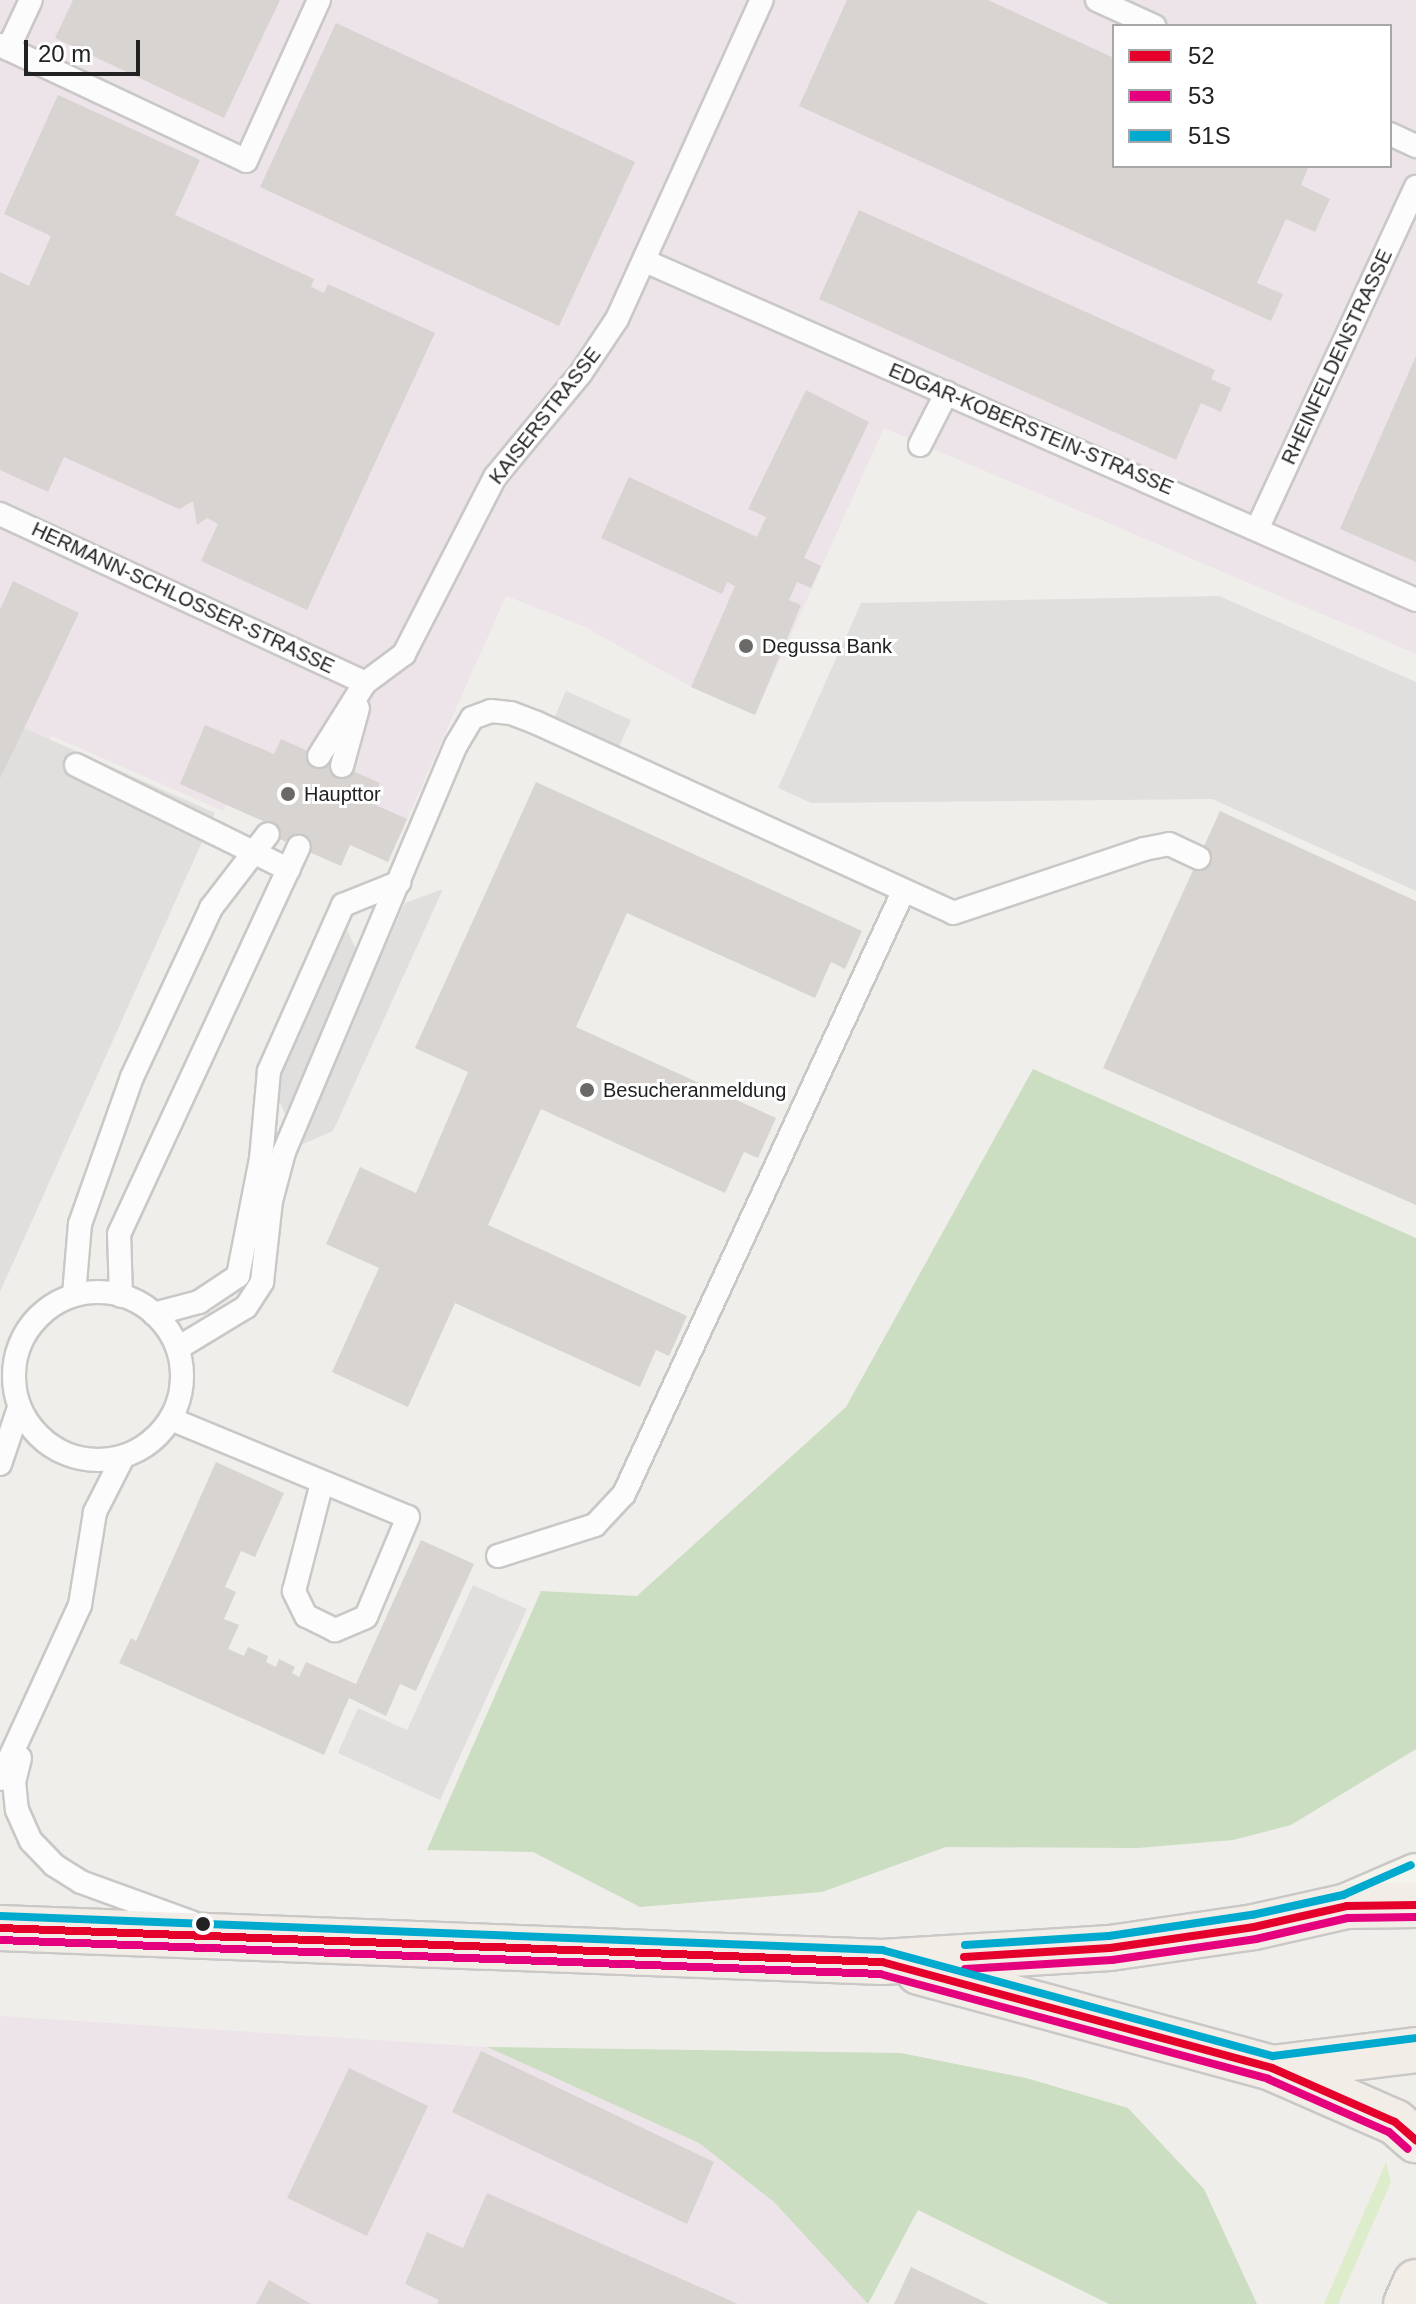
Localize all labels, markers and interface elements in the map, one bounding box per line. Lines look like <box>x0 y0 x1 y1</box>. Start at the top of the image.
scale bar <box>28 24 144 74</box>
legend <box>1112 24 1392 168</box>
text: 20 m <box>38 40 91 67</box>
text: 52 <box>1188 42 1215 69</box>
text: 53 <box>1188 82 1215 109</box>
text: 51S <box>1188 122 1231 149</box>
street label: RHEINFELDENSTRASSE <box>1277 246 1397 468</box>
street label: KAISERSTRASSE <box>484 343 606 489</box>
street label: EDGAR-KOBERSTEIN-STRASSE <box>885 358 1177 500</box>
street label: HERMANN-SCHLOSSER-STRASSE <box>28 517 338 679</box>
place label: Degussa Bank <box>762 634 892 658</box>
marker: Degussa Bank <box>737 637 755 655</box>
place label: Haupttor <box>304 782 381 806</box>
marker: Haupttor <box>279 785 297 803</box>
place label: Besucheranmeldung <box>603 1078 786 1102</box>
marker: Besucheranmeldung <box>578 1081 596 1099</box>
unlabelled marker <box>195 1916 211 1932</box>

